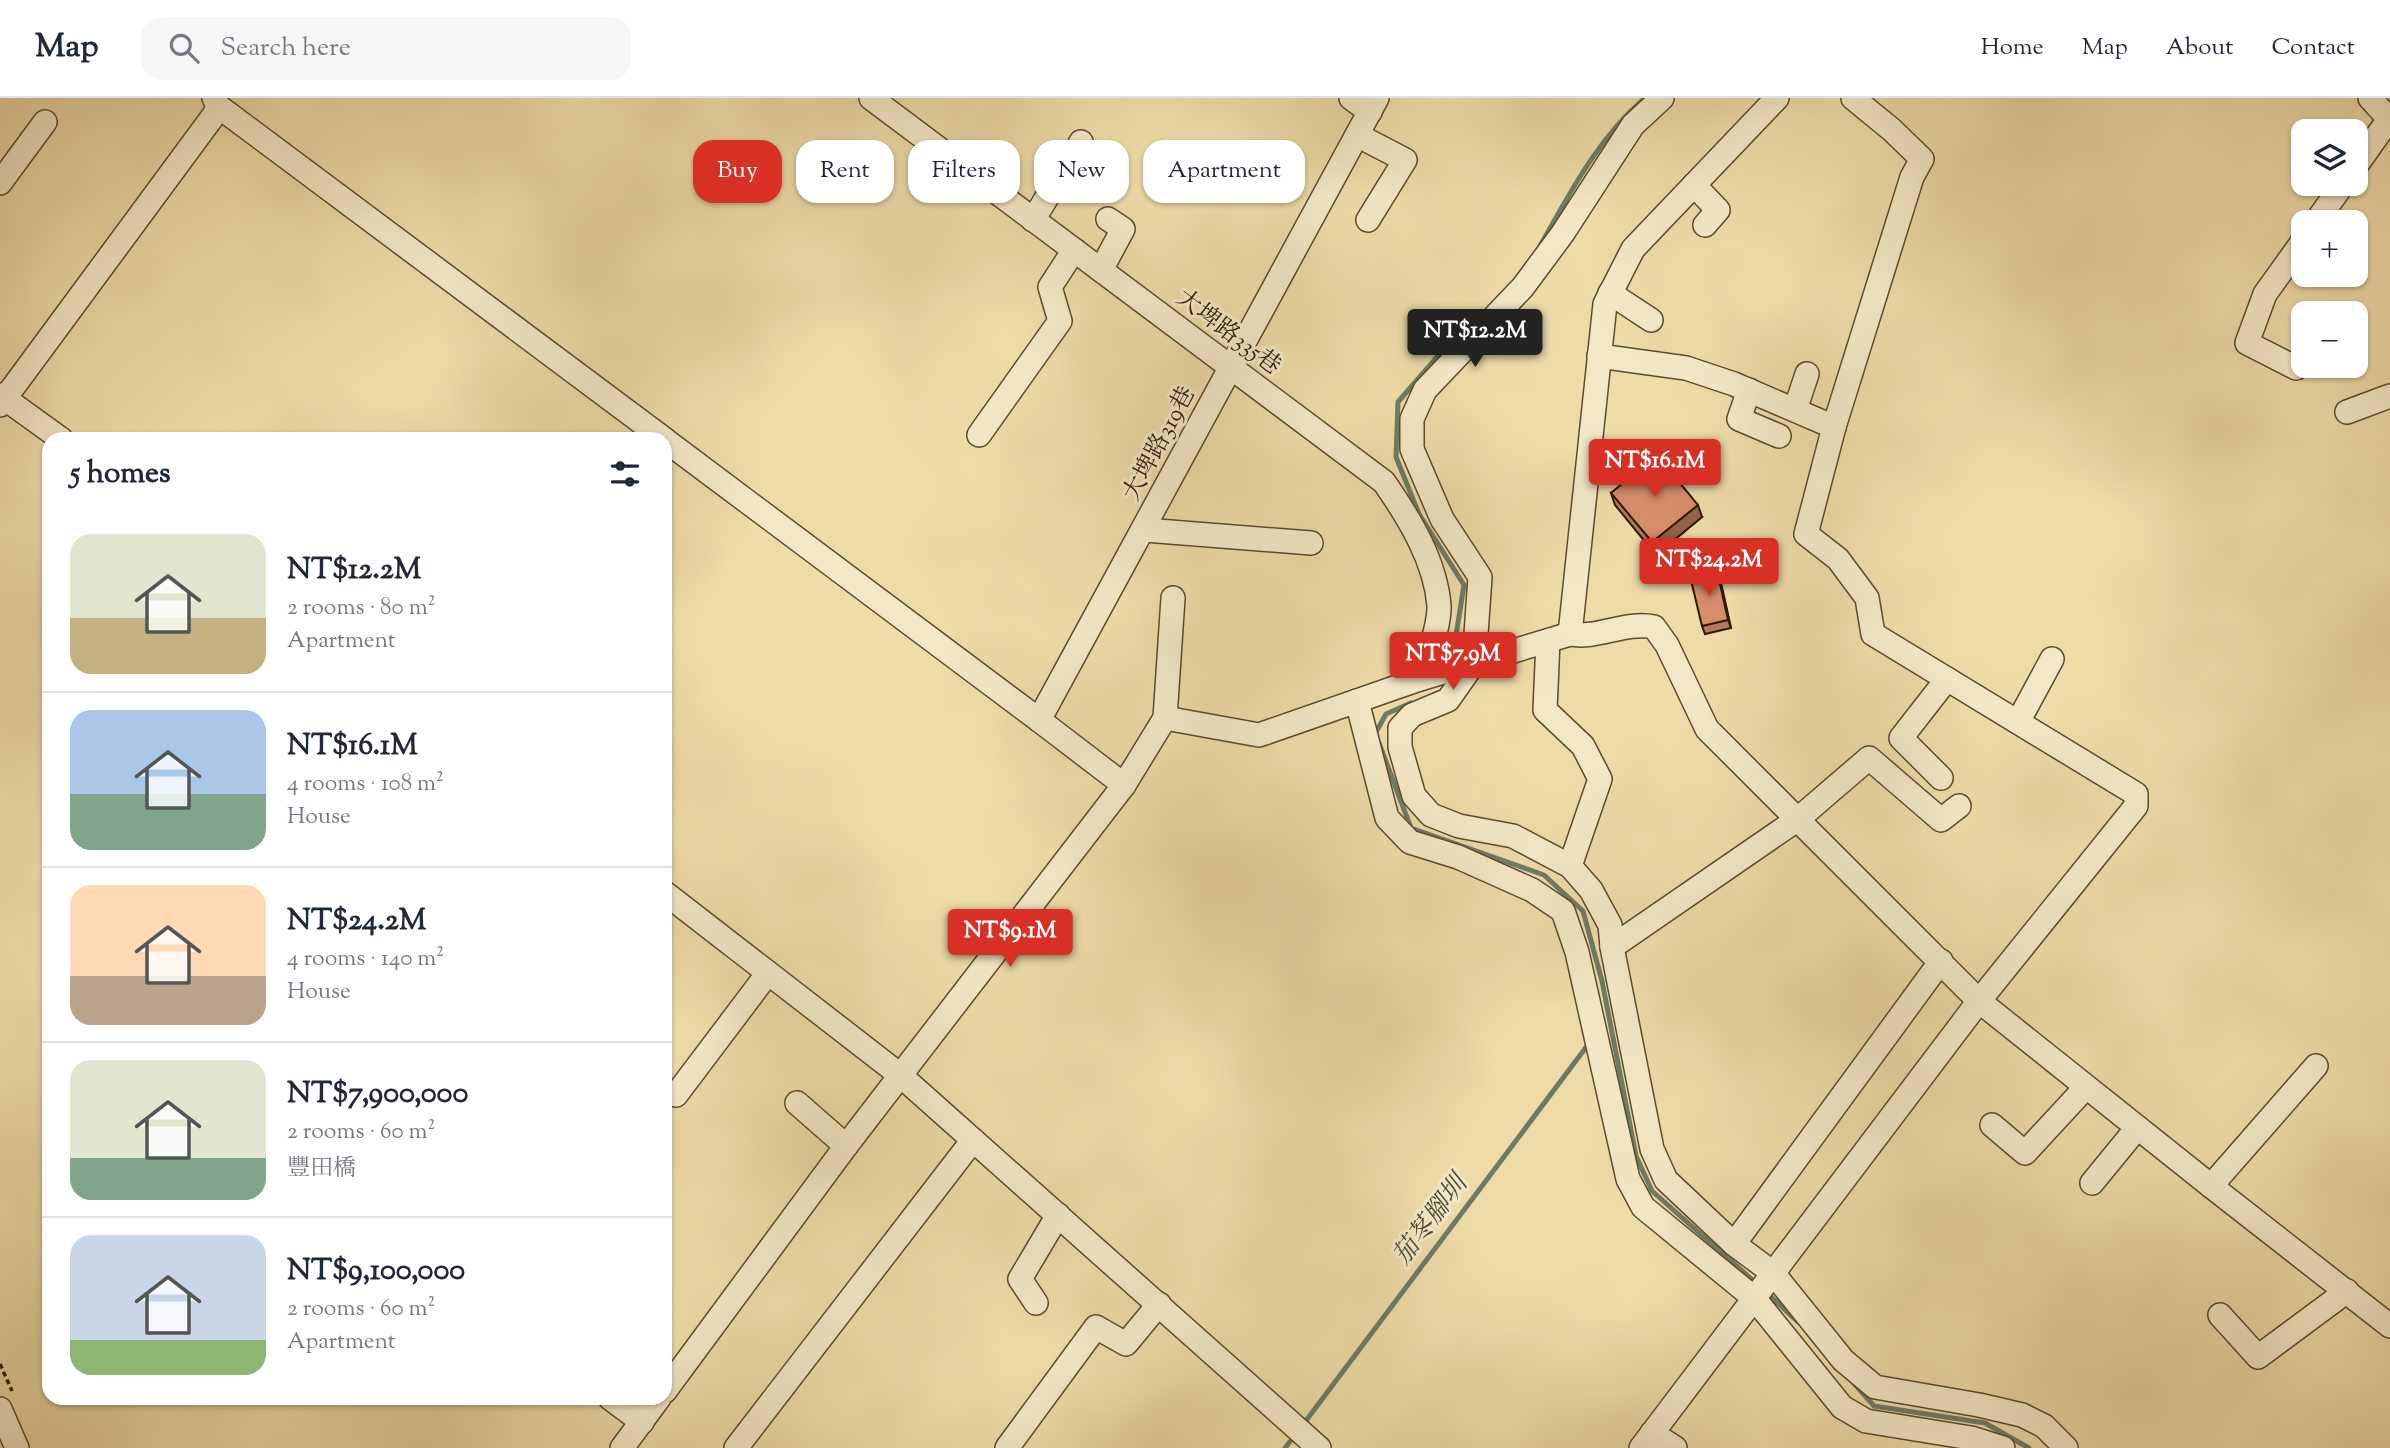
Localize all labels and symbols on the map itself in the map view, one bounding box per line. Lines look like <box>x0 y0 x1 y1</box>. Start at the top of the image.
street label: 大埤路335巷 <box>1168 282 1288 384</box>
pin: NT$12.2M <box>1403 310 1547 369</box>
street label: 大埤路319巷 <box>1116 381 1204 507</box>
pin: NT$16.1M <box>1583 440 1727 499</box>
pin: NT$24.2M <box>1637 538 1781 598</box>
pin: NT$7.9M <box>1388 632 1518 692</box>
pin: NT$9.1M <box>945 910 1075 969</box>
water label: 茄苳腳圳 <box>1385 1165 1479 1274</box>

